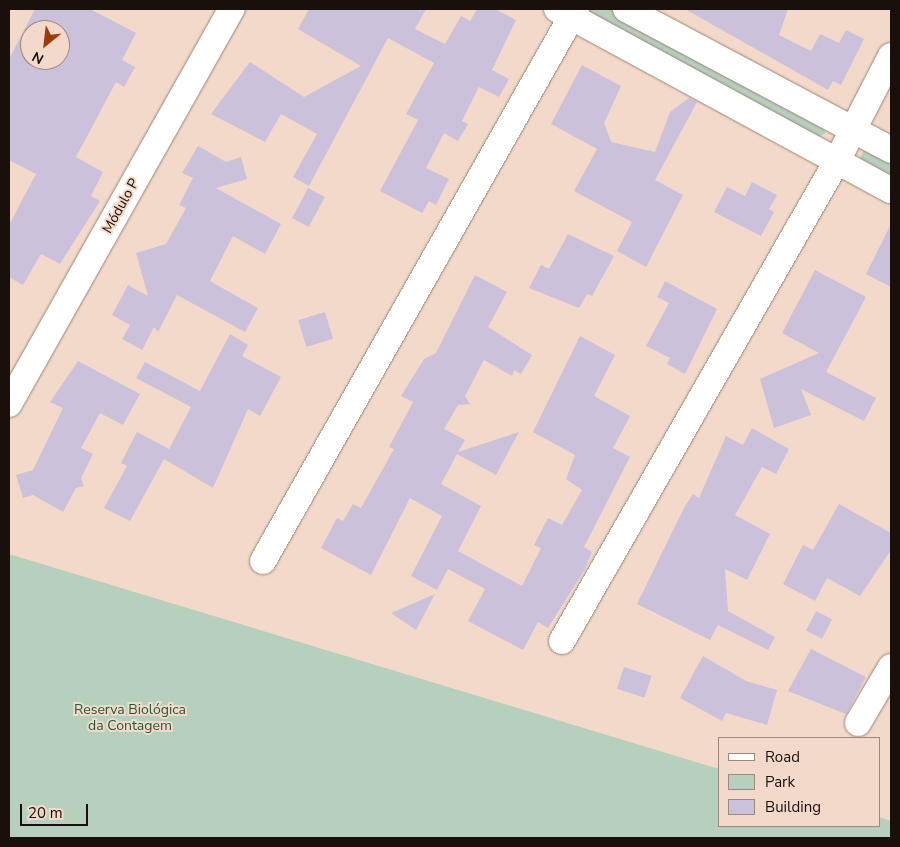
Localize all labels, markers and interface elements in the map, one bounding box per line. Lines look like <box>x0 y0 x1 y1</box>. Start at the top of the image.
north arrow <box>20 20 70 70</box>
text: N <box>29 47 47 69</box>
street label: Módulo P <box>99 176 143 236</box>
park label: Reserva Biológica da Contagem <box>74 702 186 734</box>
legend <box>718 737 880 827</box>
text: Road <box>765 747 800 767</box>
text: Park <box>765 772 795 792</box>
scale bar <box>22 794 90 826</box>
text: Building <box>765 797 821 817</box>
text: 20 m <box>28 803 63 823</box>

